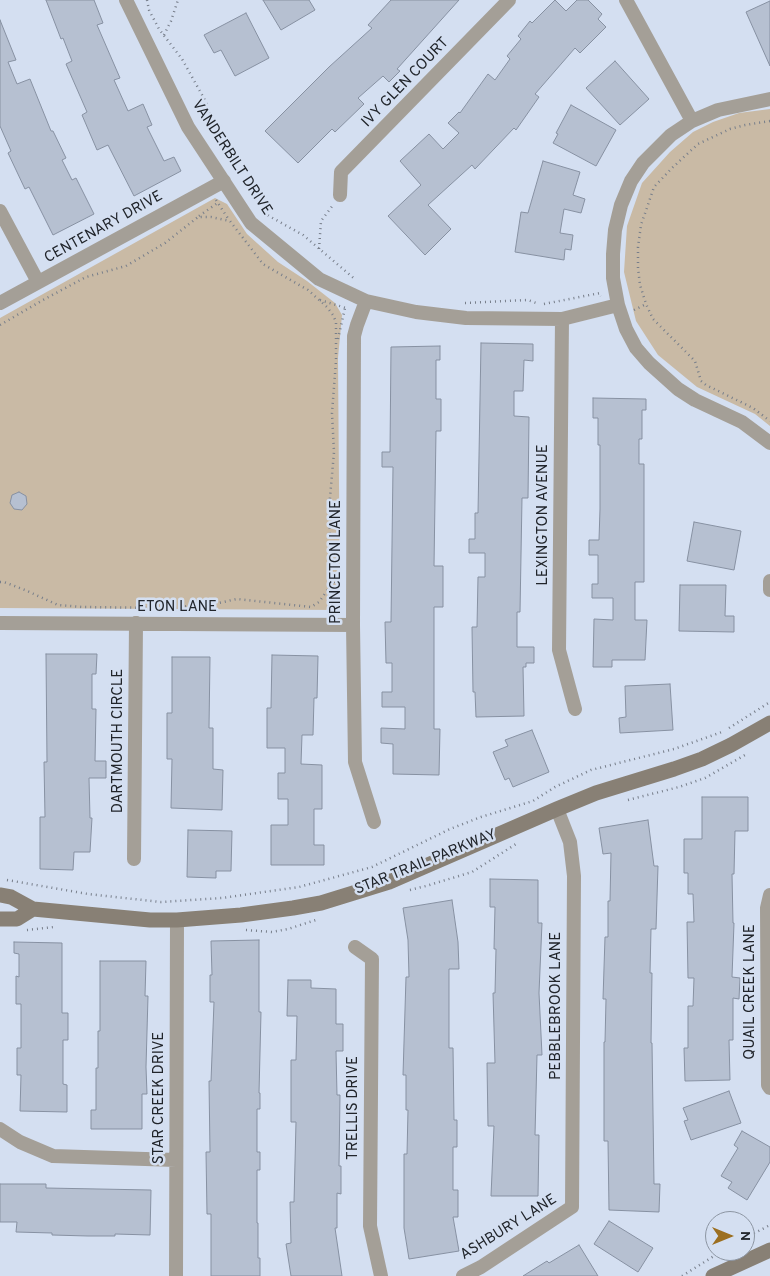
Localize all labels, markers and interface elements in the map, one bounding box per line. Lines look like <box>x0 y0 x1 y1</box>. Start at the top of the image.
street label: IVY GLEN COURT <box>359 34 453 132</box>
street label: VANDERBILT DRIVE <box>187 97 275 219</box>
street label: CENTENARY DRIVE <box>42 188 166 268</box>
street label: LEXINGTON AVENUE <box>535 444 553 586</box>
street label: PRINCETON LANE <box>328 500 346 624</box>
street label: ETON LANE <box>137 599 217 617</box>
street label: DARTMOUTH CIRCLE <box>110 669 128 813</box>
street label: STAR TRAIL PARKWAY <box>353 826 499 900</box>
street label: QUAIL CREEK LANE <box>742 924 760 1060</box>
street label: PEBBLEBROOK LANE <box>548 932 566 1080</box>
street label: STAR CREEK DRIVE <box>151 1032 169 1164</box>
street label: TRELLIS DRIVE <box>345 1056 363 1160</box>
street label: ASHBURY LANE <box>457 1191 561 1265</box>
north arrow <box>705 1211 755 1261</box>
text: N <box>736 1231 753 1241</box>

